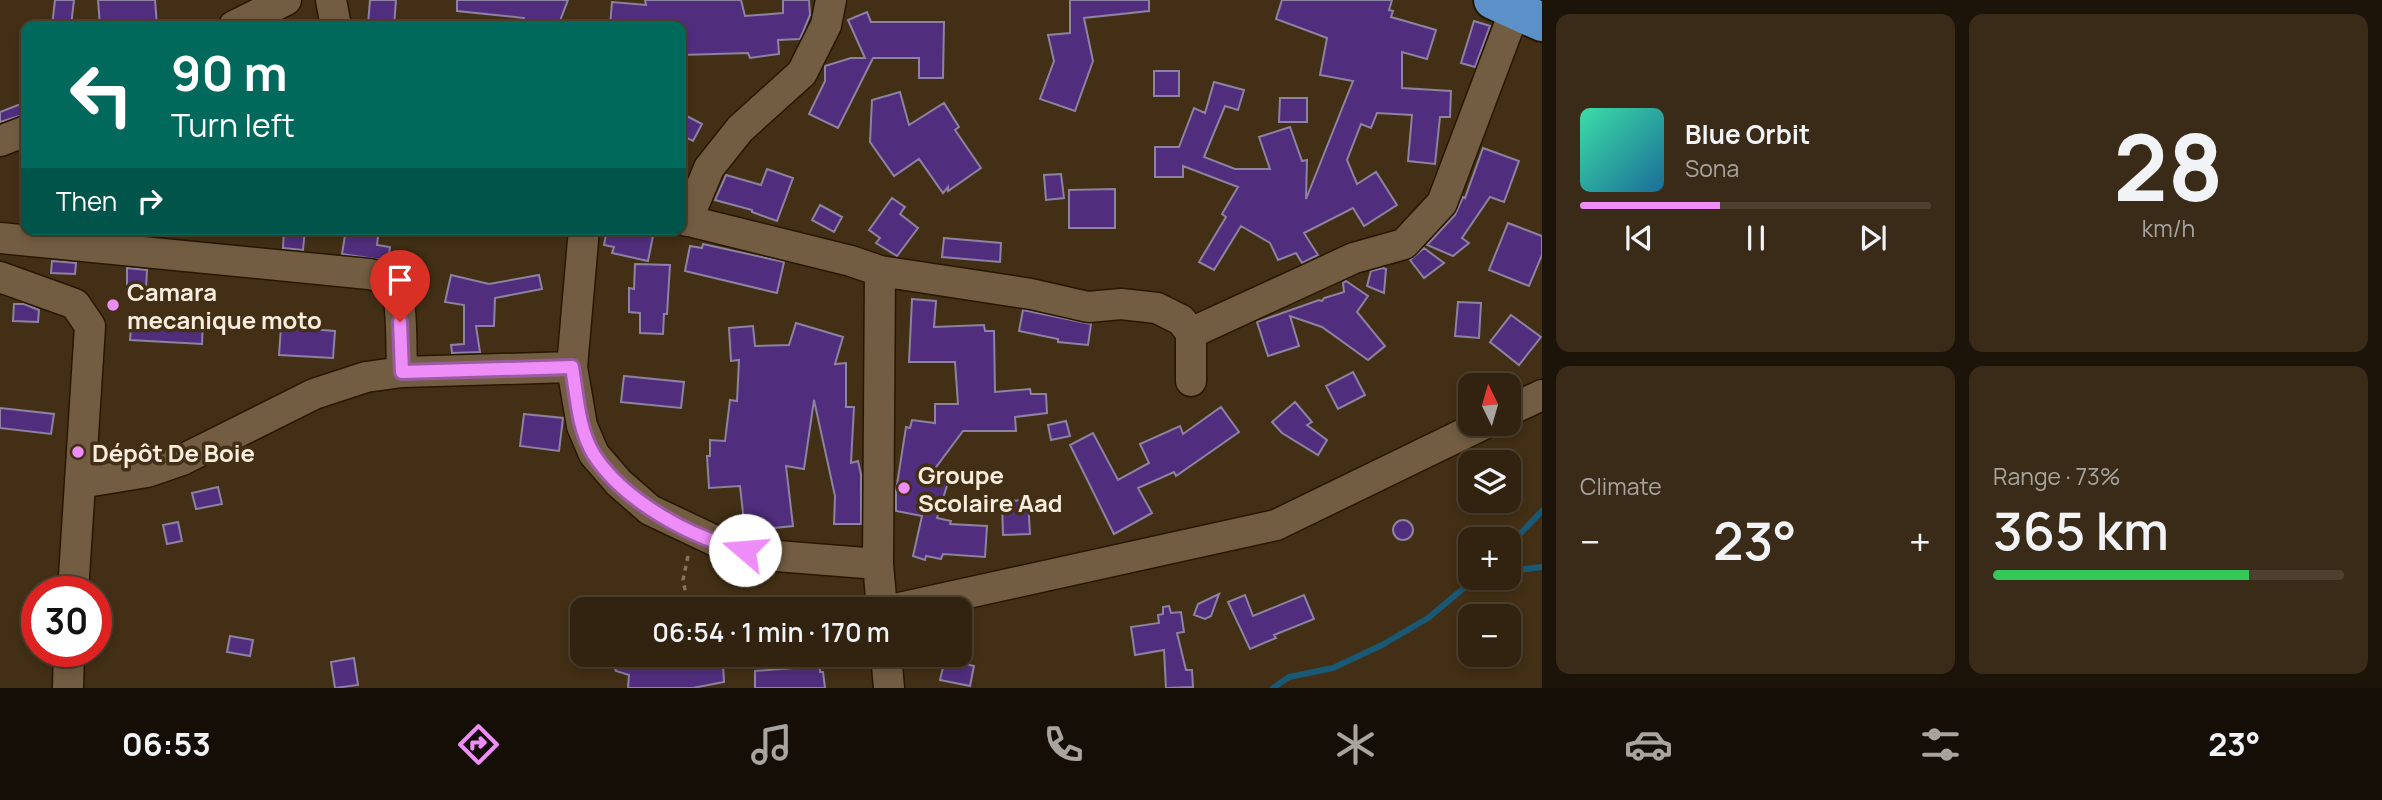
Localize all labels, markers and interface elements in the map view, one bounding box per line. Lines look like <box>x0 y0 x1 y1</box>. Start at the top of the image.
text: 90 m <box>171 39 288 106</box>
icon: left <box>56 49 147 140</box>
text: Turn left <box>171 103 295 147</box>
text: 28 <box>2114 104 2223 228</box>
text: Blue Orbit <box>1685 116 1810 152</box>
text: Sona <box>1685 152 1739 184</box>
icon: right <box>131 182 169 220</box>
text: Then <box>56 183 117 219</box>
text: km/h <box>2142 212 2195 244</box>
icon: previous <box>1620 219 1658 257</box>
icon: pause <box>1737 219 1775 257</box>
icon: next <box>1854 219 1892 257</box>
pin <box>370 250 430 322</box>
icon: arrive <box>381 261 419 299</box>
place label: Camara mecanique moto <box>127 275 322 336</box>
marker: Camara mecanique moto <box>105 297 121 313</box>
north arrow <box>1458 373 1521 436</box>
map controls <box>1458 373 1521 667</box>
place label: Dépôt De Boie <box>92 436 255 469</box>
marker: Dépôt De Boie <box>70 444 86 460</box>
button: layers <box>1458 450 1521 513</box>
place label: Groupe Scolaire Aad <box>918 458 1063 519</box>
text: Range · 73% <box>1993 460 2120 492</box>
text: Climate <box>1580 470 1662 502</box>
marker: Groupe Scolaire Aad <box>896 480 912 496</box>
text: 365 km <box>1993 495 2169 566</box>
text: 23° <box>1713 505 1797 576</box>
position arrow <box>708 513 782 587</box>
text: − <box>1580 515 1601 567</box>
text: + <box>1909 515 1931 567</box>
button: + <box>1458 527 1521 590</box>
speed limit sign: 30 <box>21 576 112 667</box>
button: − <box>1458 604 1521 667</box>
text: 06:54 · 1 min · 170 m <box>652 614 890 650</box>
icon: directions <box>454 720 503 769</box>
icon: music <box>747 720 796 769</box>
icon: phone <box>1039 720 1088 769</box>
icon: climate <box>1331 720 1380 769</box>
icon: car <box>1624 720 1673 769</box>
icon: filters <box>1916 720 1965 769</box>
text: 06:53 <box>122 722 211 766</box>
text: 23° <box>2208 722 2260 766</box>

